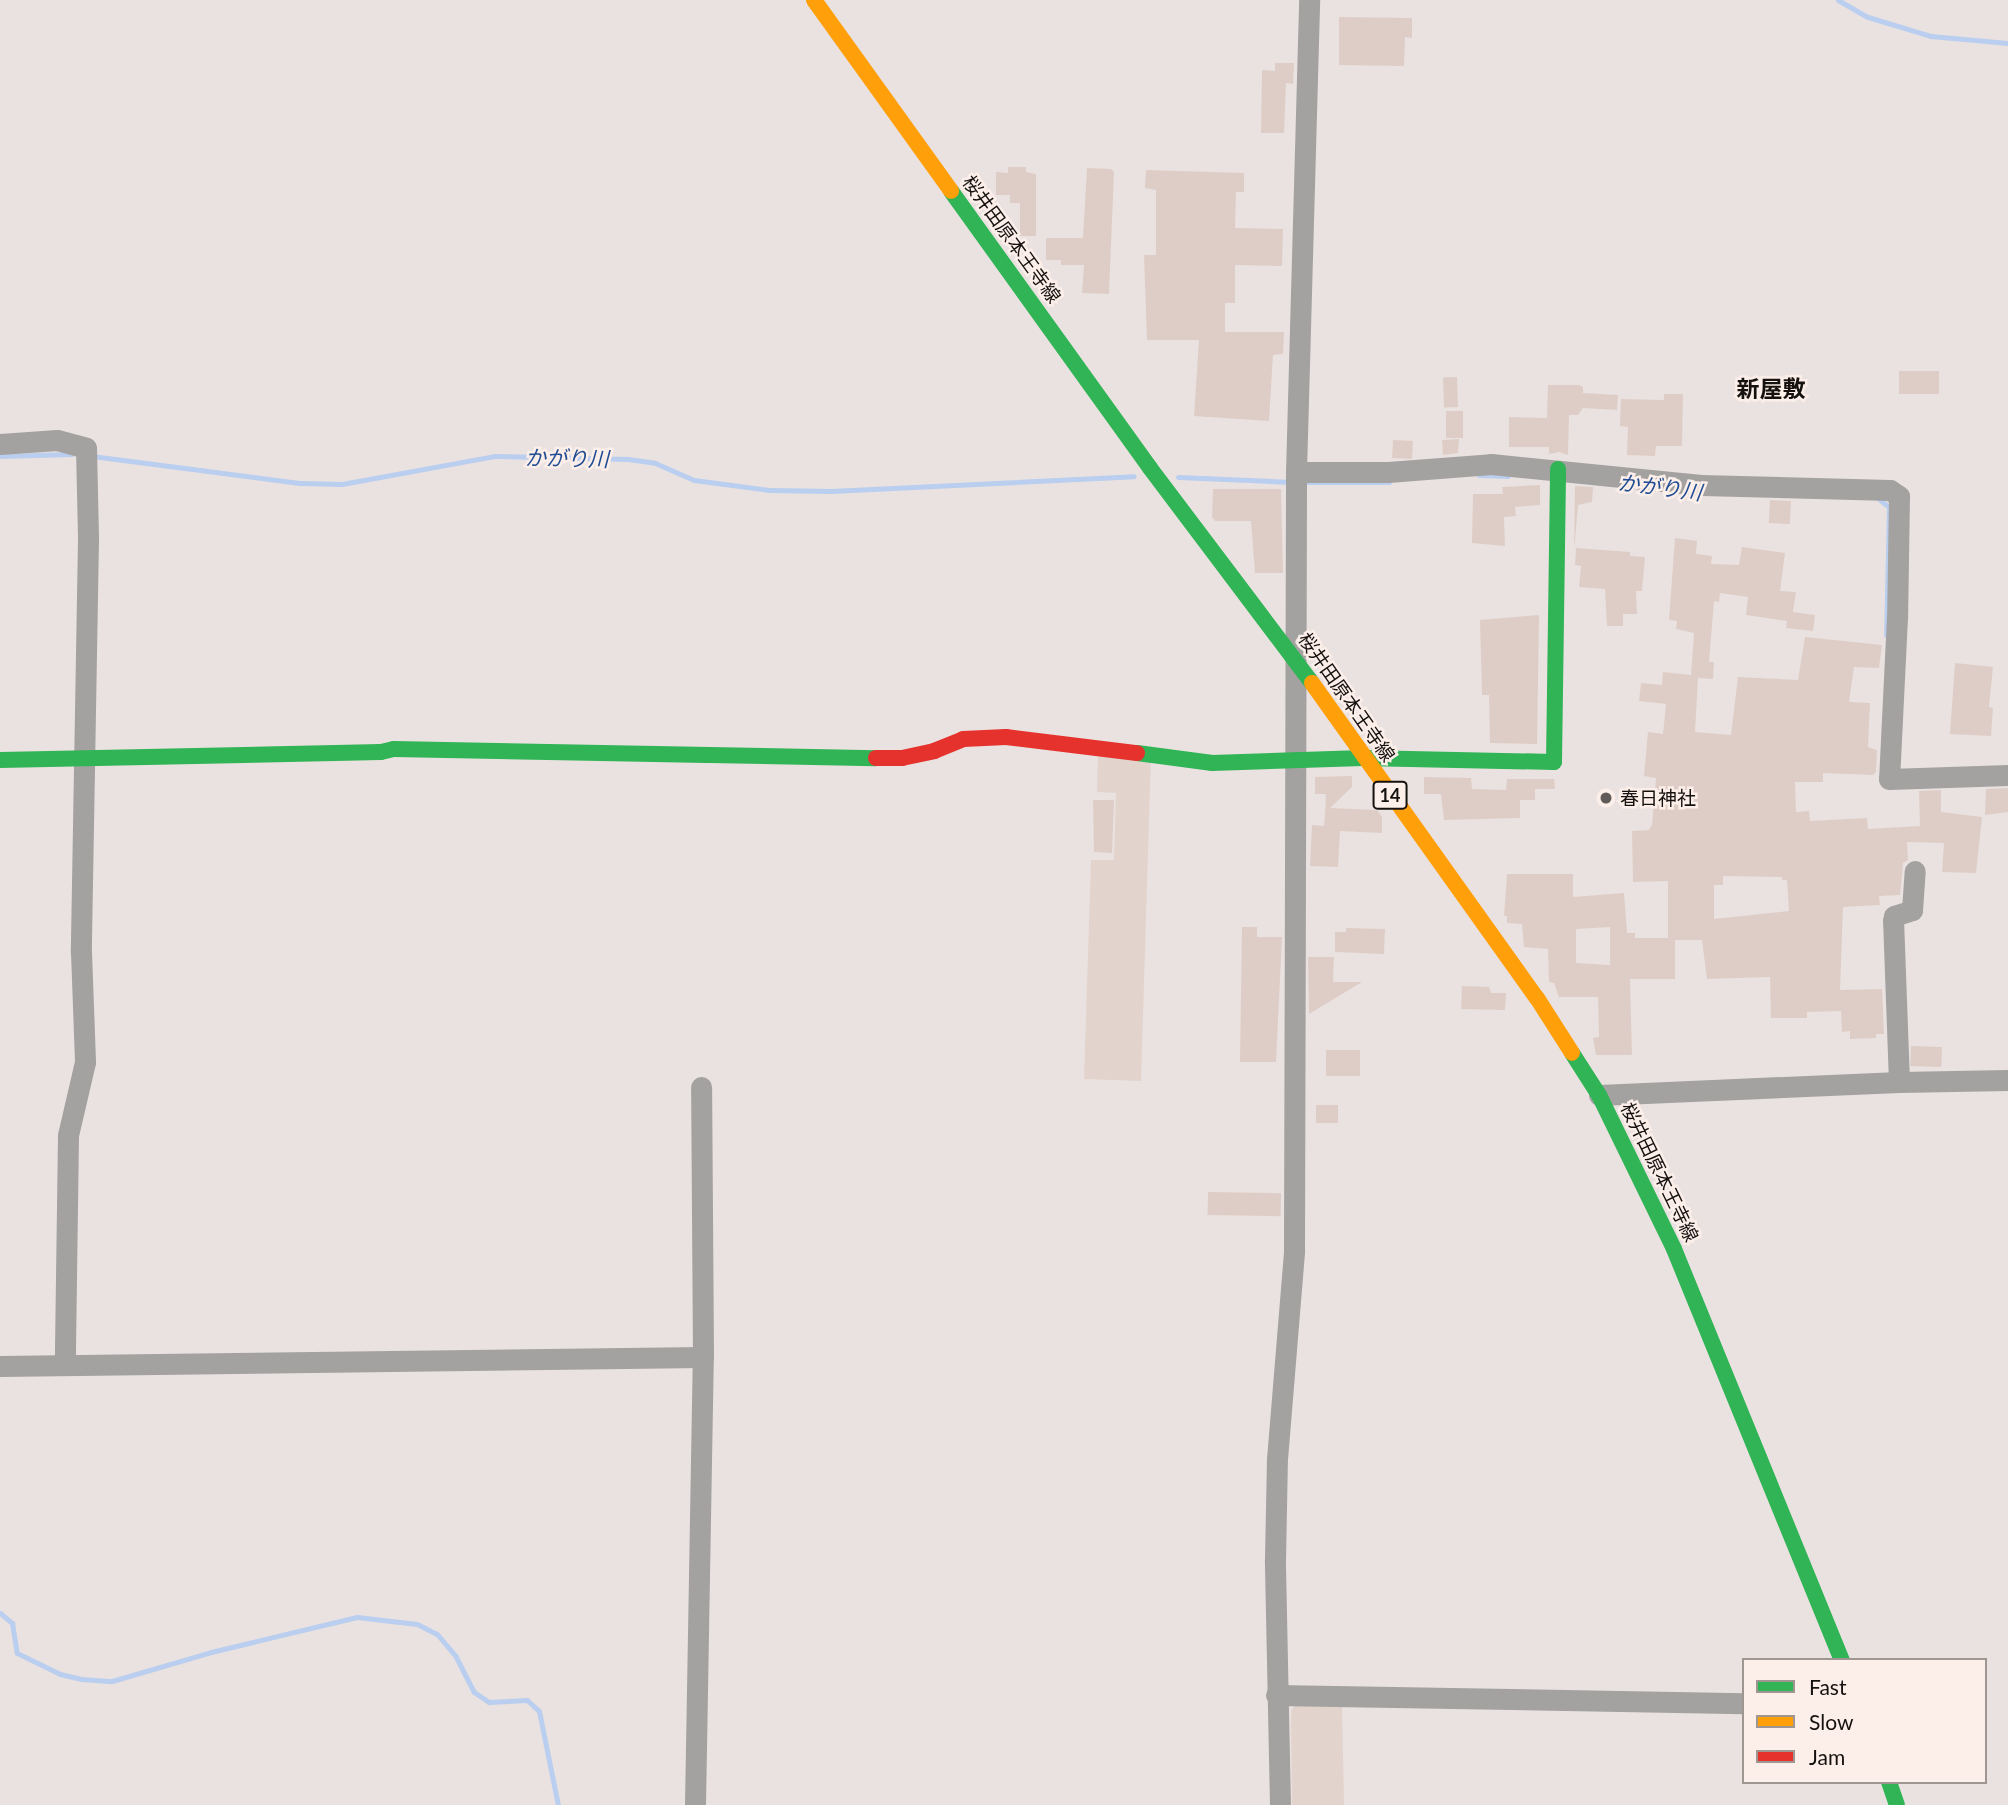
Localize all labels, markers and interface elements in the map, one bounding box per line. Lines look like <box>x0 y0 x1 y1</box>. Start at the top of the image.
street label: 桜井田原本王寺線 <box>958 171 1066 307</box>
district label: 新屋敷 <box>1737 374 1805 402</box>
water label: かがり川 <box>525 445 609 471</box>
water label: かがり川 <box>1617 469 1703 505</box>
street label: 桜井田原本王寺線 <box>1294 628 1400 766</box>
road number: 14 <box>1372 780 1408 810</box>
place label: 春日神社 <box>1620 787 1696 809</box>
marker: 春日神社 <box>1598 790 1614 806</box>
street label: 桜井田原本王寺線 <box>1616 1099 1704 1245</box>
legend <box>1742 1658 1987 1784</box>
text: Fast <box>1809 1674 1846 1699</box>
text: Slow <box>1809 1709 1853 1734</box>
text: Jam <box>1809 1744 1845 1769</box>

